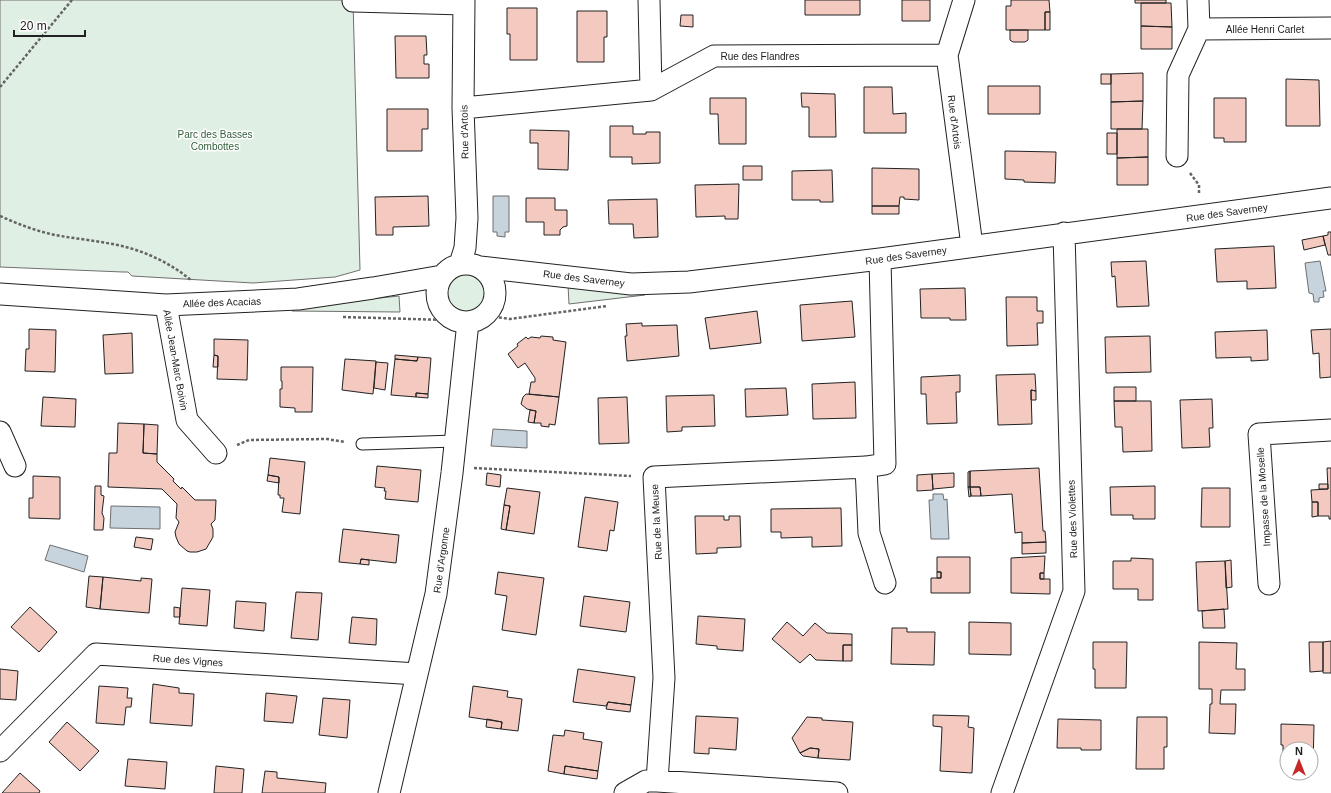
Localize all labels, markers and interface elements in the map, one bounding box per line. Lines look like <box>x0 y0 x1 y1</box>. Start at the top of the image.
scale bar <box>14 12 85 38</box>
text: 20 m <box>20 19 47 33</box>
street label: Allée Henri Carlet <box>1226 24 1304 35</box>
street label: Rue des Flandres <box>721 51 799 62</box>
street label: Rue d'Artois <box>946 95 963 150</box>
street label: Rue d'Artois <box>459 105 470 159</box>
park label: Parc des Basses Combottes <box>177 129 253 152</box>
street label: Rue des Saverney <box>1186 201 1269 224</box>
street label: Rue des Saverney <box>865 244 948 267</box>
street label: Rue des Saverney <box>542 268 625 289</box>
street label: Allée des Acacias <box>183 296 261 309</box>
street label: Allée Jean-Marc Boivin <box>161 309 190 411</box>
street label: Impasse de la Moselle <box>1255 447 1272 547</box>
street label: Rue des Violettes <box>1066 480 1079 558</box>
street label: Rue de la Meuse <box>649 484 664 560</box>
street label: Rue d'Argonne <box>431 526 452 594</box>
street label: Rue des Vignes <box>152 653 223 668</box>
north arrow <box>1279 741 1319 781</box>
text: N <box>1295 745 1303 757</box>

